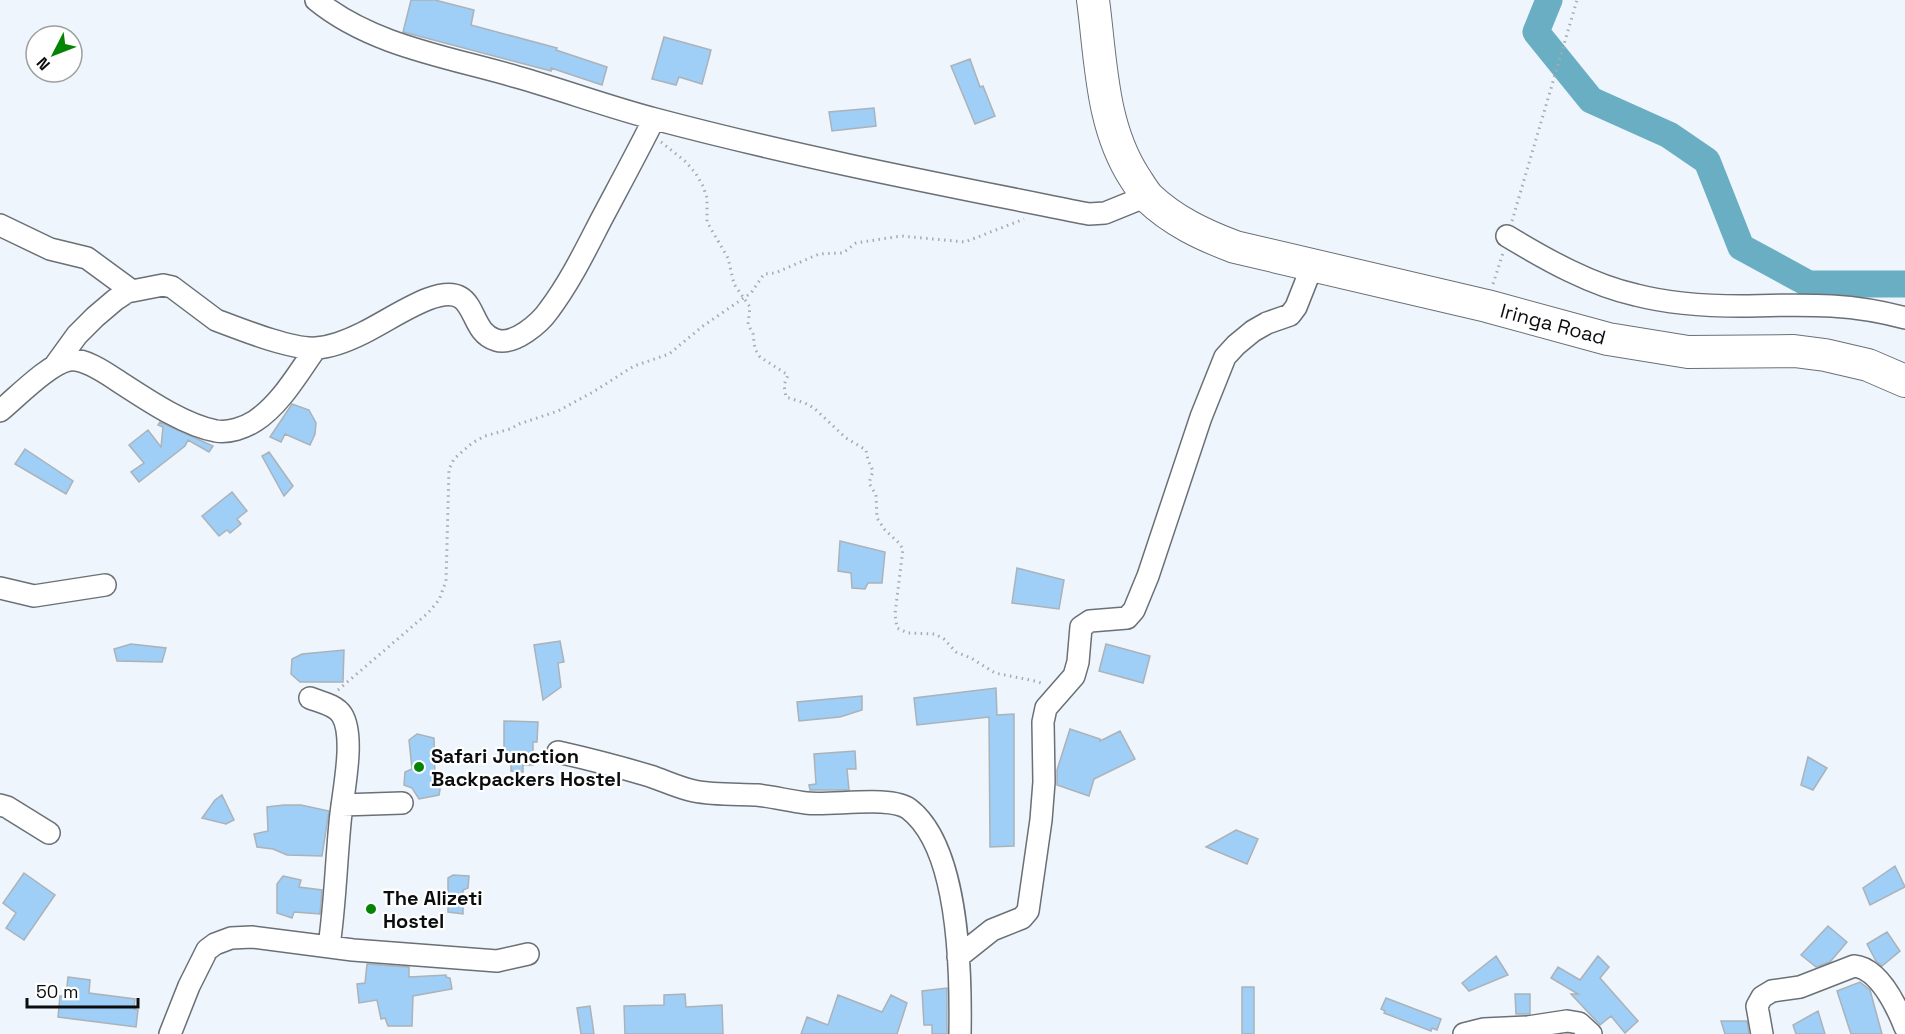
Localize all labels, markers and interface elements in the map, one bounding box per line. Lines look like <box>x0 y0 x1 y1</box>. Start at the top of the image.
north arrow <box>24 24 84 84</box>
text: N <box>32 53 55 75</box>
street label: Iringa Road <box>1497 297 1609 351</box>
place label: Safari Junction Backpackers Hostel <box>431 743 621 792</box>
marker: Safari Junction Backpackers Hostel <box>412 760 426 774</box>
place label: The Alizeti Hostel <box>383 885 483 934</box>
marker: The Alizeti Hostel <box>364 902 378 916</box>
scale bar <box>27 971 138 1009</box>
text: 50 m <box>36 980 78 1003</box>

